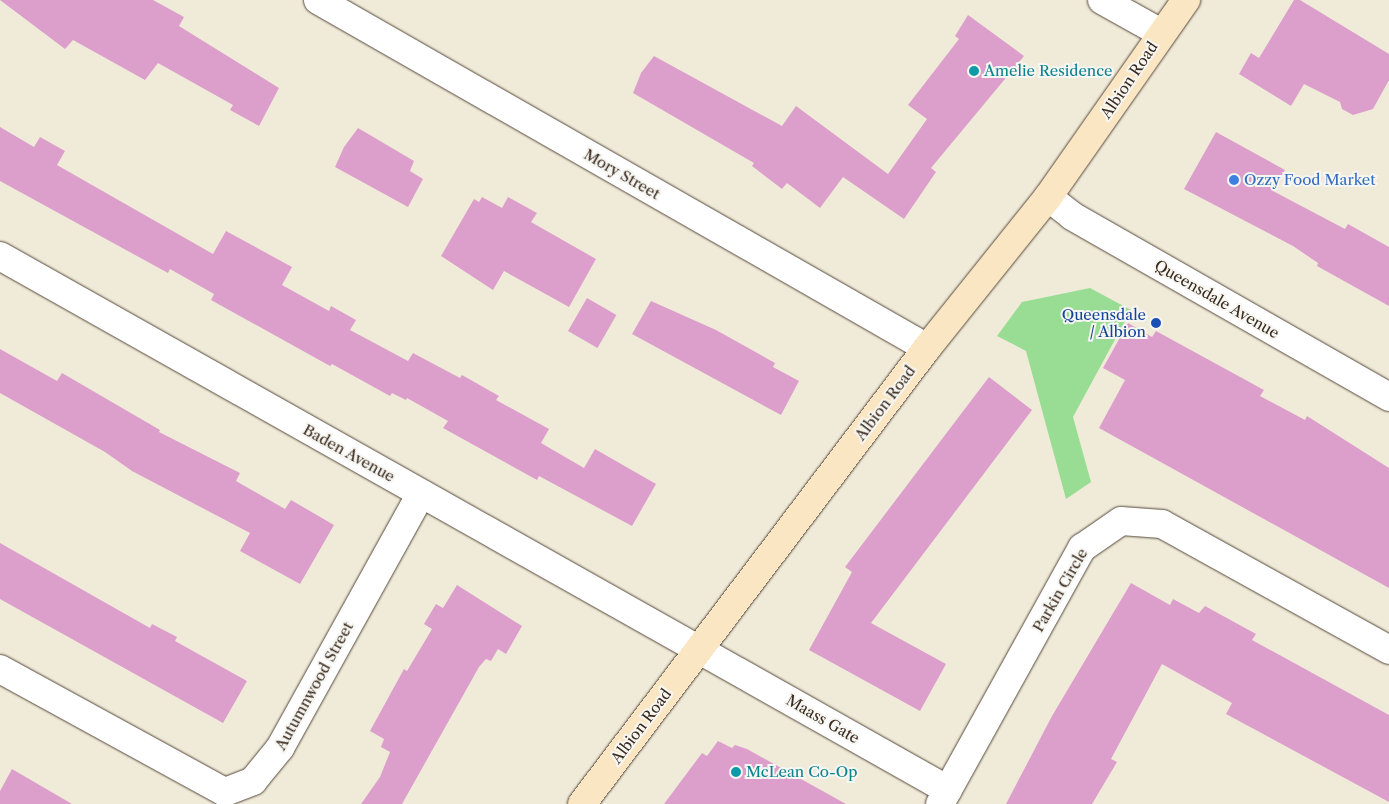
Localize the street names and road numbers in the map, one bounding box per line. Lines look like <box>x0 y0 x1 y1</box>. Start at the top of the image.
street label: Albion Road <box>1097 38 1161 122</box>
street label: Mory Street <box>581 145 663 203</box>
street label: Queensdale Avenue <box>1151 256 1283 342</box>
street label: Albion Road <box>851 362 919 444</box>
street label: Baden Avenue <box>300 420 398 486</box>
street label: Parkin Circle <box>1029 545 1091 635</box>
street label: Autumnwood Street <box>271 619 357 753</box>
street label: Albion Road <box>607 685 675 767</box>
street label: Maass Gate <box>783 691 863 747</box>

